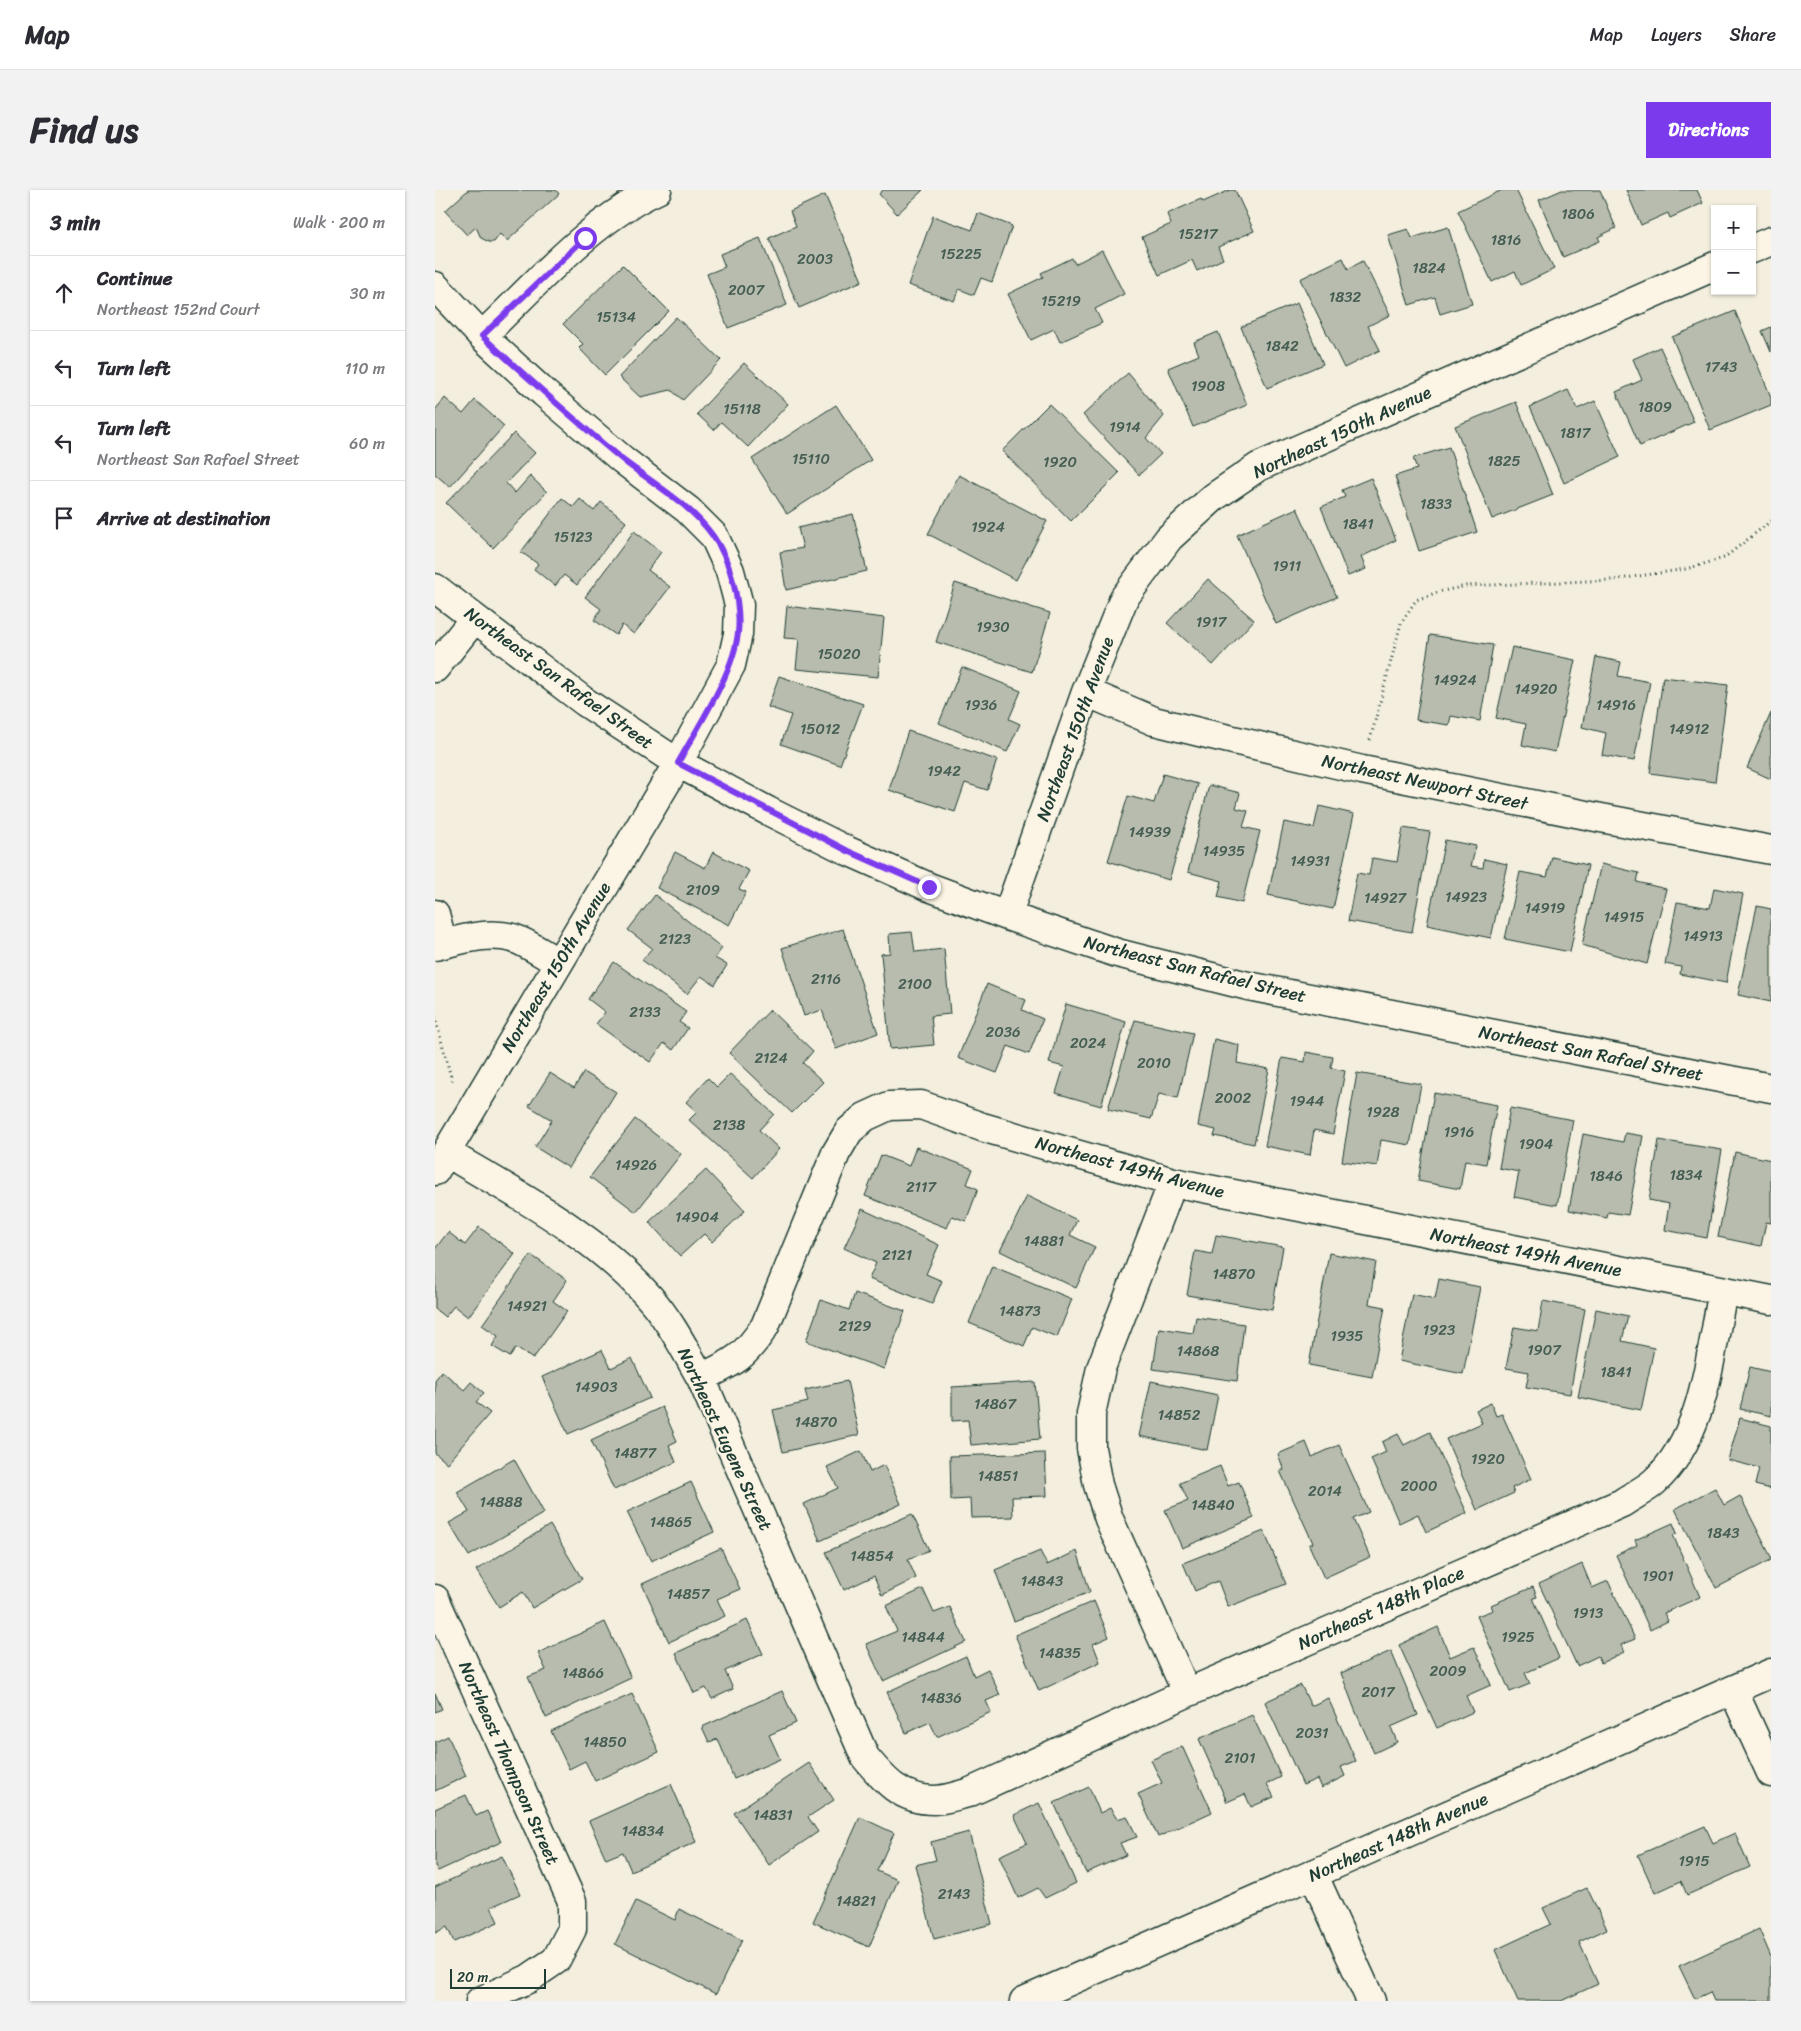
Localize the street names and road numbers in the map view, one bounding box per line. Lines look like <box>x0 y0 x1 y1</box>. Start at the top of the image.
street label: Northeast 150th Avenue <box>1247 376 1437 488</box>
street label: Northeast San Rafael Street <box>457 598 661 758</box>
street label: Northeast 150th Avenue <box>1027 632 1123 826</box>
street label: Northeast Newport Street <box>1319 745 1532 820</box>
street label: Northeast 150th Avenue <box>492 875 620 1059</box>
street label: Northeast San Rafael Street <box>1081 926 1310 1012</box>
street label: Northeast San Rafael Street <box>1476 1016 1706 1090</box>
street label: Northeast 149th Avenue <box>1032 1126 1228 1208</box>
street label: Northeast 149th Avenue <box>1428 1218 1625 1286</box>
street label: Northeast Eugene Street <box>668 1342 782 1536</box>
street label: Northeast 148th Place <box>1292 1557 1470 1659</box>
street label: Northeast Thompson Street <box>450 1656 569 1870</box>
street label: Northeast 148th Avenue <box>1303 1783 1493 1891</box>

